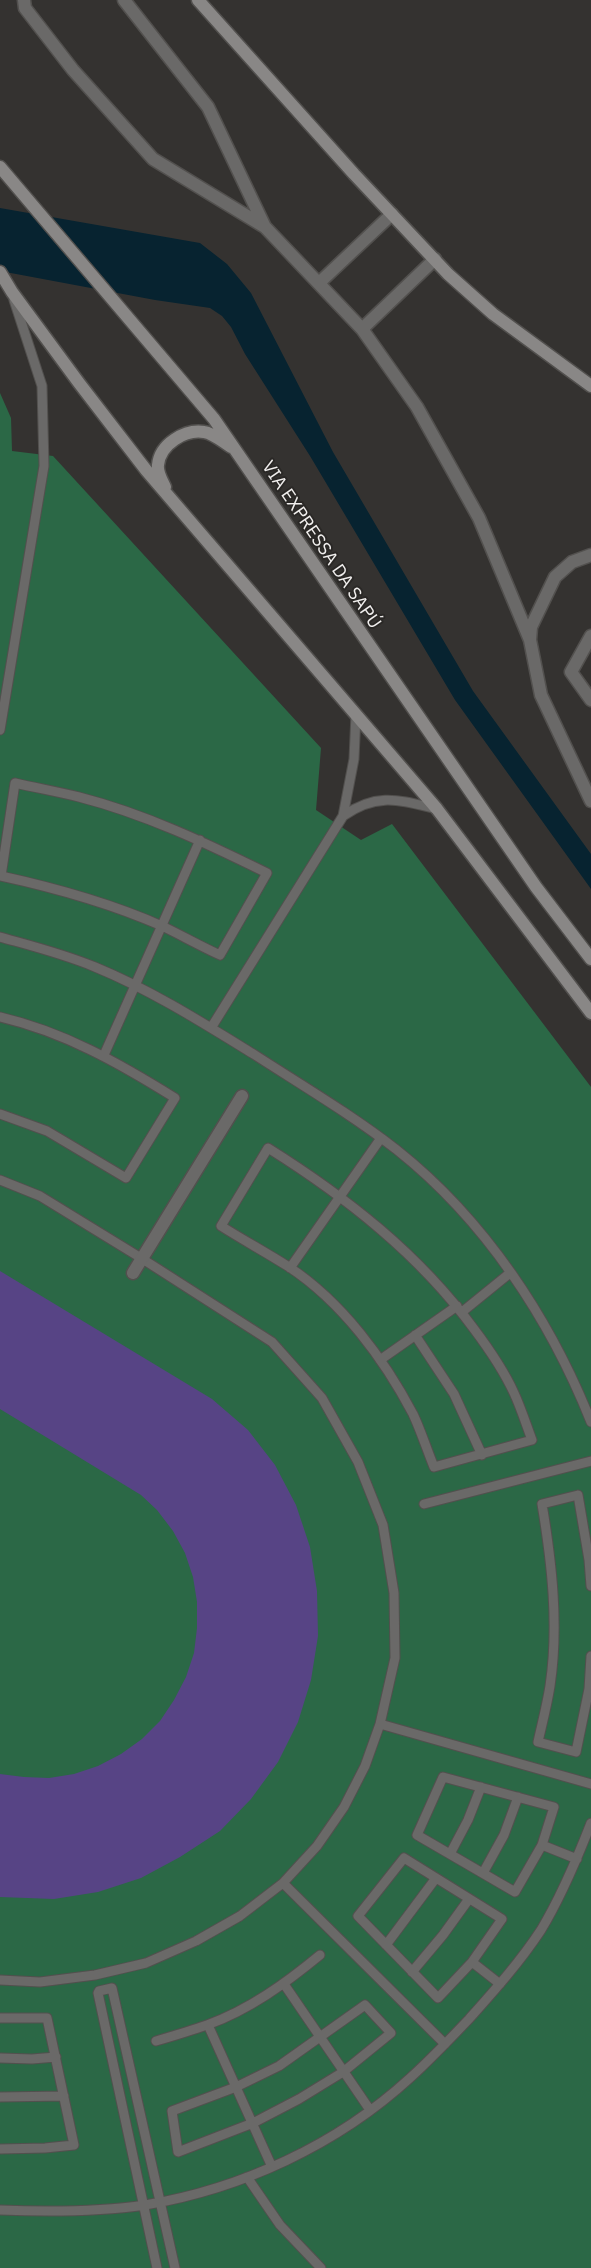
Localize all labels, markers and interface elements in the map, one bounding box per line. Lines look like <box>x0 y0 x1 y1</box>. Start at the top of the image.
street label: VIA EXPRESSA DA SAPÚ <box>257 457 385 633</box>

